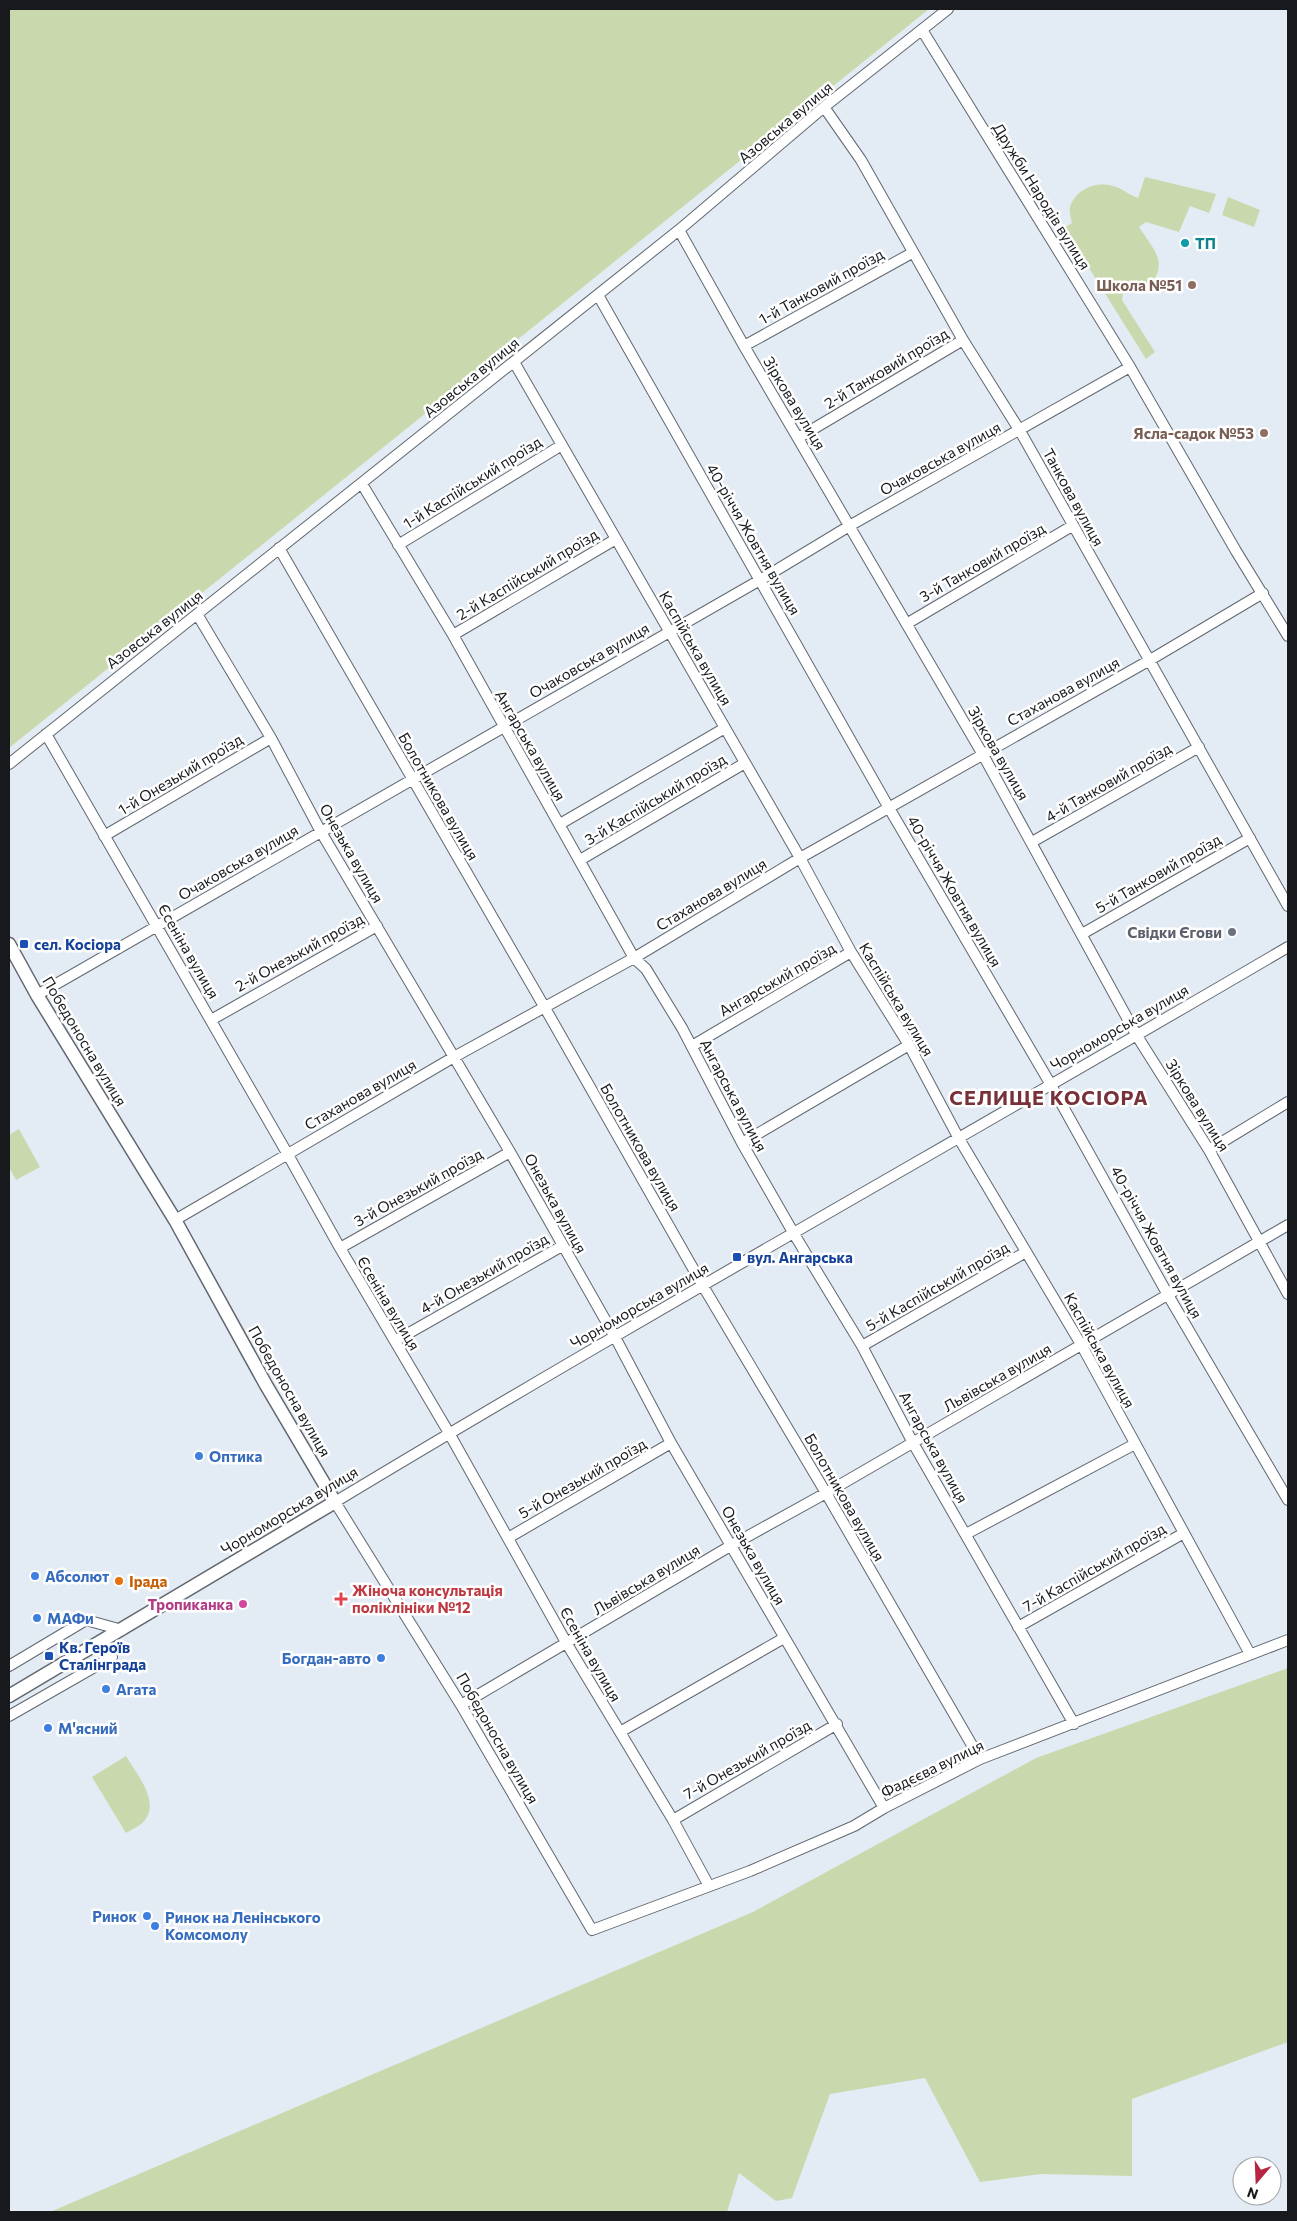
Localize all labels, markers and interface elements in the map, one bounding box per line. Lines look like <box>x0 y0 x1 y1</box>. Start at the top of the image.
street label: Азовська вулиця <box>734 77 836 167</box>
street label: Дружби Народів вулиця <box>989 119 1095 273</box>
place label: ТП <box>1195 234 1216 252</box>
marker: ТП <box>1179 237 1191 249</box>
street label: 1-й Танковий проїзд <box>756 244 887 328</box>
place label: Школа №51 <box>1096 276 1182 294</box>
marker: Школа №51 <box>1186 279 1198 291</box>
street label: 2-й Танковий проїзд <box>821 324 952 412</box>
street label: Азовська вулиця <box>420 333 522 421</box>
street label: Зіркова вулиця <box>760 353 830 453</box>
street label: Очаковська вулиця <box>876 417 1004 499</box>
place label: Ясла-садок №53 <box>1133 424 1254 442</box>
marker: Ясла-садок №53 <box>1258 427 1270 439</box>
street label: 1-й Каспійський проїзд <box>399 432 545 532</box>
street label: Танкова вулиця <box>1040 445 1108 549</box>
street label: 40-річчя Жовтня вулиця <box>703 460 805 618</box>
street label: 3-й Танковий проїзд <box>916 519 1048 605</box>
street label: 2-й Каспійський проїзд <box>453 525 601 623</box>
street label: Азовська вулиця <box>102 586 206 672</box>
street label: Каспійська вулиця <box>656 588 736 708</box>
street label: Очаковська вулиця <box>526 618 652 702</box>
street label: Стаханова вулиця <box>1004 653 1122 729</box>
street label: Ангарська вулиця <box>492 686 570 804</box>
street label: Зіркова вулиця <box>965 703 1033 803</box>
street label: Болотникова вулиця <box>395 729 483 863</box>
street label: 1-й Онезький проїзд <box>114 730 246 818</box>
street label: 4-й Танковий проїзд <box>1042 739 1174 825</box>
street label: 3-й Каспійський проїзд <box>581 749 729 848</box>
street label: Онезька вулиця <box>316 800 388 906</box>
street label: 40-річчя Жовтня вулиця <box>904 812 1006 970</box>
street label: Очаковська вулиця <box>175 820 301 904</box>
street label: 5-й Танковий проїзд <box>1092 830 1224 916</box>
street label: Стаханова вулиця <box>652 854 770 934</box>
street label: Єсеніна вулиця <box>155 900 223 1002</box>
street label: 2-й Онезький проїзд <box>232 909 367 995</box>
place label: Свідки Єгови <box>1127 923 1222 941</box>
marker: Свідки Єгови <box>1226 926 1238 938</box>
place label: сел. Косіора <box>34 935 121 953</box>
marker: сел. Косіора <box>18 938 30 950</box>
street label: Ангарський проїзд <box>716 938 839 1020</box>
street label: Каспійська вулиця <box>856 939 938 1059</box>
street label: Победоносна вулиця <box>39 973 131 1109</box>
street label: Чорноморська вулиця <box>1047 980 1191 1074</box>
street label: Ангарська вулиця <box>697 1036 771 1154</box>
street label: Стаханова вулиця <box>301 1055 419 1133</box>
street label: Зіркова вулиця <box>1162 1055 1234 1155</box>
street label: Болотникова вулиця <box>597 1080 685 1214</box>
district label: СЕЛИЩЕ КОСІОРА <box>949 1085 1149 1109</box>
street label: 3-й Онезький проїзд <box>351 1144 486 1230</box>
street label: Онезька вулиця <box>521 1150 591 1256</box>
street label: 40-річчя Жовтня вулиця <box>1108 1163 1206 1321</box>
street label: 4-й Онезький проїзд <box>417 1229 551 1317</box>
street label: 5-й Каспійський проїзд <box>862 1238 1012 1334</box>
place label: вул. Ангарська <box>747 1248 853 1266</box>
marker: вул. Ангарська <box>731 1251 743 1263</box>
street label: Єсеніна вулиця <box>354 1253 424 1353</box>
street label: Чорноморська вулиця <box>567 1258 711 1352</box>
street label: Каспійська вулиця <box>1061 1289 1139 1411</box>
street label: Победоносна вулиця <box>245 1322 335 1460</box>
street label: Львівська вулиця <box>940 1339 1054 1415</box>
street label: Ангарська вулиця <box>896 1388 972 1506</box>
street label: Болотникова вулиця <box>801 1430 889 1564</box>
street label: 5-й Онезький проїзд <box>515 1434 649 1522</box>
place label: Оптика <box>209 1447 262 1465</box>
marker: Оптика <box>193 1450 205 1462</box>
street label: Чорноморська вулиця <box>217 1462 361 1558</box>
street label: Онезька вулиця <box>718 1502 790 1608</box>
street label: 7-й Каспійський проїзд <box>1020 1519 1169 1615</box>
street label: Львівська вулиця <box>589 1540 703 1618</box>
place label: Абсолют <box>45 1567 109 1585</box>
marker: Абсолют <box>29 1570 41 1582</box>
place label: Ірада <box>129 1572 168 1590</box>
marker: Ірада <box>113 1575 125 1587</box>
place label: Жіноча консультація поліклініки №12 <box>352 1581 503 1616</box>
marker: Жіноча консультація поліклініки №12 <box>334 1592 348 1606</box>
place label: Тропиканка <box>148 1595 233 1613</box>
marker: Тропиканка <box>237 1598 249 1610</box>
street label: Єсеніна вулиця <box>557 1603 625 1705</box>
place label: МАФи <box>47 1609 94 1627</box>
marker: МАФи <box>31 1612 43 1624</box>
place label: Кв. Героїв Сталінграда <box>59 1638 146 1673</box>
place label: Богдан-авто <box>282 1649 371 1667</box>
marker: Кв. Героїв Сталінграда <box>43 1650 55 1662</box>
marker: Богдан-авто <box>375 1652 387 1664</box>
street label: Победоносна вулиця <box>453 1669 543 1807</box>
place label: Агата <box>116 1680 156 1698</box>
marker: Агата <box>100 1683 112 1695</box>
street label: 7-й Онезький проїзд <box>680 1715 814 1803</box>
place label: М'ясний <box>58 1719 118 1737</box>
marker: М'ясний <box>42 1722 54 1734</box>
street label: Фадєєва вулиця <box>878 1735 986 1801</box>
place label: Ринок <box>92 1907 137 1925</box>
place label: Ринок на Ленінського Комсомолу <box>165 1908 321 1943</box>
marker: Ринок <box>141 1910 153 1922</box>
marker: Ринок на Ленінського Комсомолу <box>149 1920 161 1932</box>
north arrow <box>1232 2156 1282 2206</box>
text: N <box>1245 2184 1260 2204</box>

